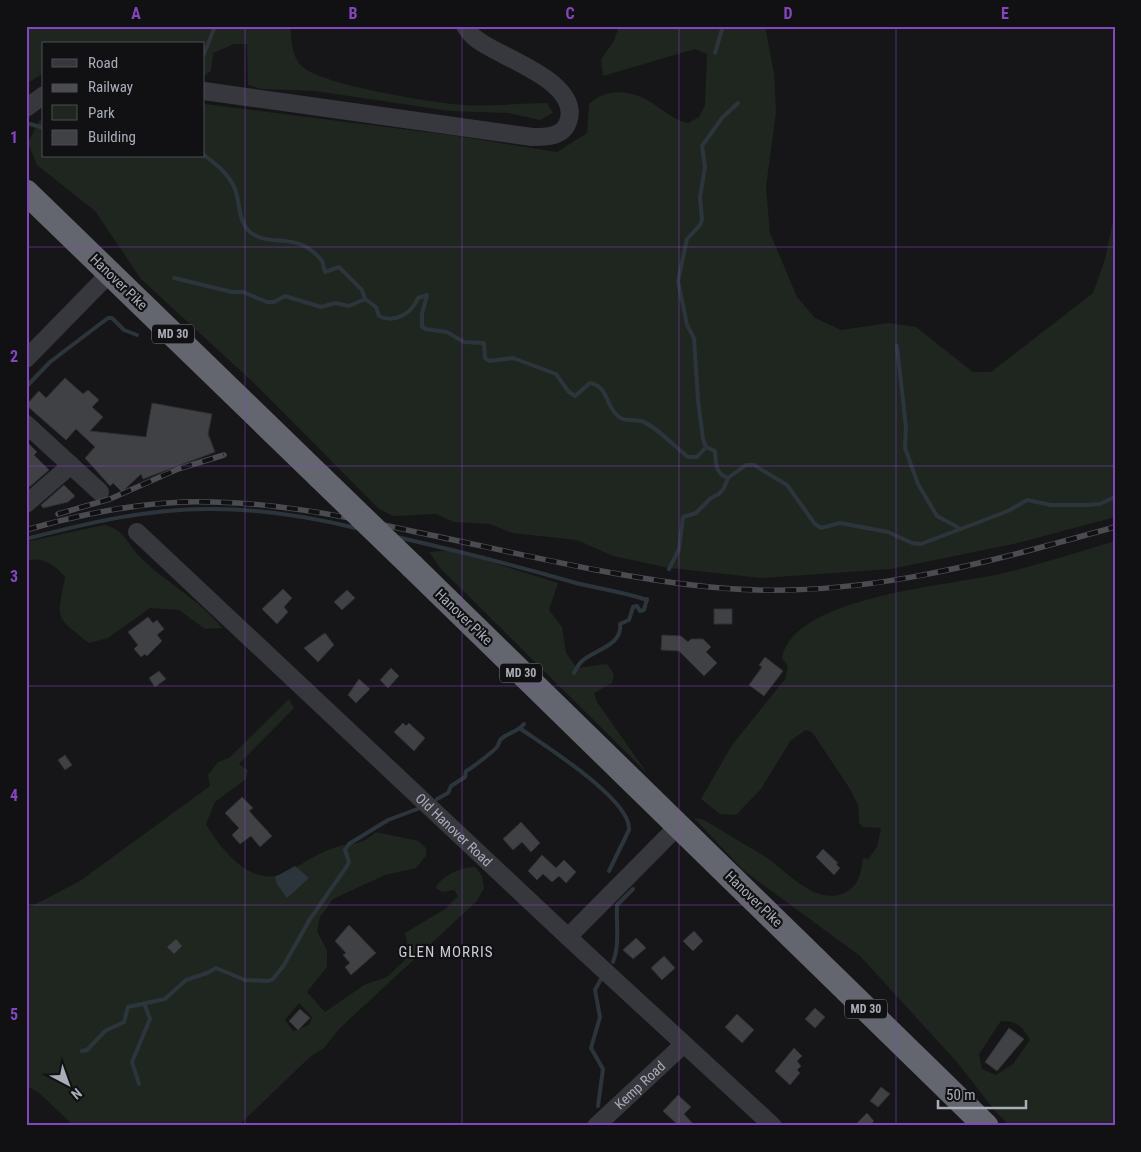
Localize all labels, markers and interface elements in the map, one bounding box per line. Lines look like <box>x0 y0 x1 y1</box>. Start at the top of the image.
text: A <box>131 4 141 23</box>
text: B <box>349 4 358 23</box>
text: C <box>565 4 575 23</box>
text: D <box>783 4 793 23</box>
text: E <box>1001 4 1009 23</box>
legend <box>42 42 205 158</box>
text: Road <box>88 54 118 72</box>
text: Railway <box>88 78 133 96</box>
text: Park <box>88 104 115 122</box>
text: 1 <box>10 128 18 147</box>
text: Building <box>88 128 136 146</box>
street label: Hanover Pike <box>87 251 151 313</box>
road number: MD 30 <box>152 324 194 344</box>
text: 2 <box>10 347 18 366</box>
text: 3 <box>10 567 18 586</box>
street label: Hanover Pike <box>432 586 496 648</box>
road number: MD 30 <box>500 664 542 682</box>
text: 4 <box>10 786 18 805</box>
street label: Old Hanover Road <box>412 790 496 870</box>
street label: Hanover Pike <box>722 868 786 930</box>
district label: GLEN MORRIS <box>399 943 494 961</box>
road number: MD 30 <box>845 1000 887 1019</box>
text: 5 <box>10 1005 18 1024</box>
street label: Kemp Road <box>611 1058 668 1112</box>
north arrow <box>42 1060 92 1110</box>
scale bar <box>938 1077 1026 1109</box>
text: N <box>68 1085 85 1103</box>
text: 50 m <box>946 1086 976 1104</box>

